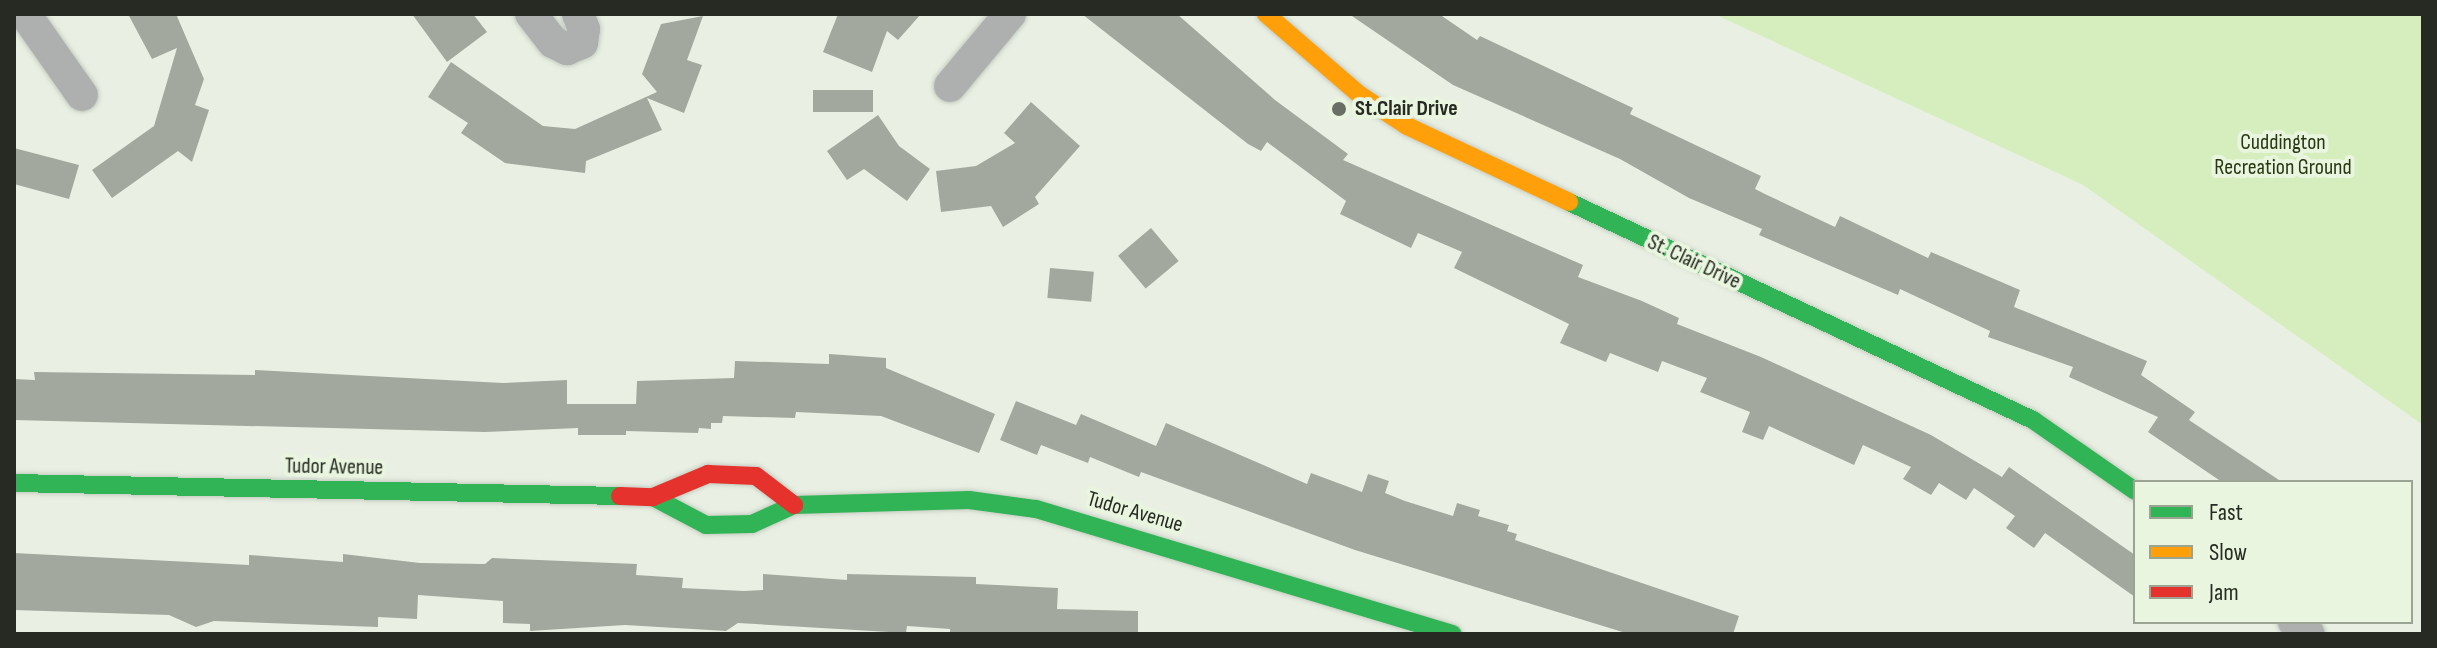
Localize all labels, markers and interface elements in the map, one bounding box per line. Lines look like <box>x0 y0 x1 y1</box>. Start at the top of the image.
place label: St.Clair Drive <box>1355 96 1458 122</box>
marker: St.Clair Drive <box>1330 100 1348 118</box>
park label: Cuddington Recreation Ground <box>2214 129 2352 180</box>
street label: St. Clair Drive <box>1643 229 1745 295</box>
street label: Tudor Avenue <box>285 453 383 481</box>
legend <box>2133 480 2413 624</box>
street label: Tudor Avenue <box>1084 486 1186 538</box>
text: Fast <box>2209 498 2243 527</box>
text: Slow <box>2209 538 2247 567</box>
text: Jam <box>2209 578 2239 607</box>

